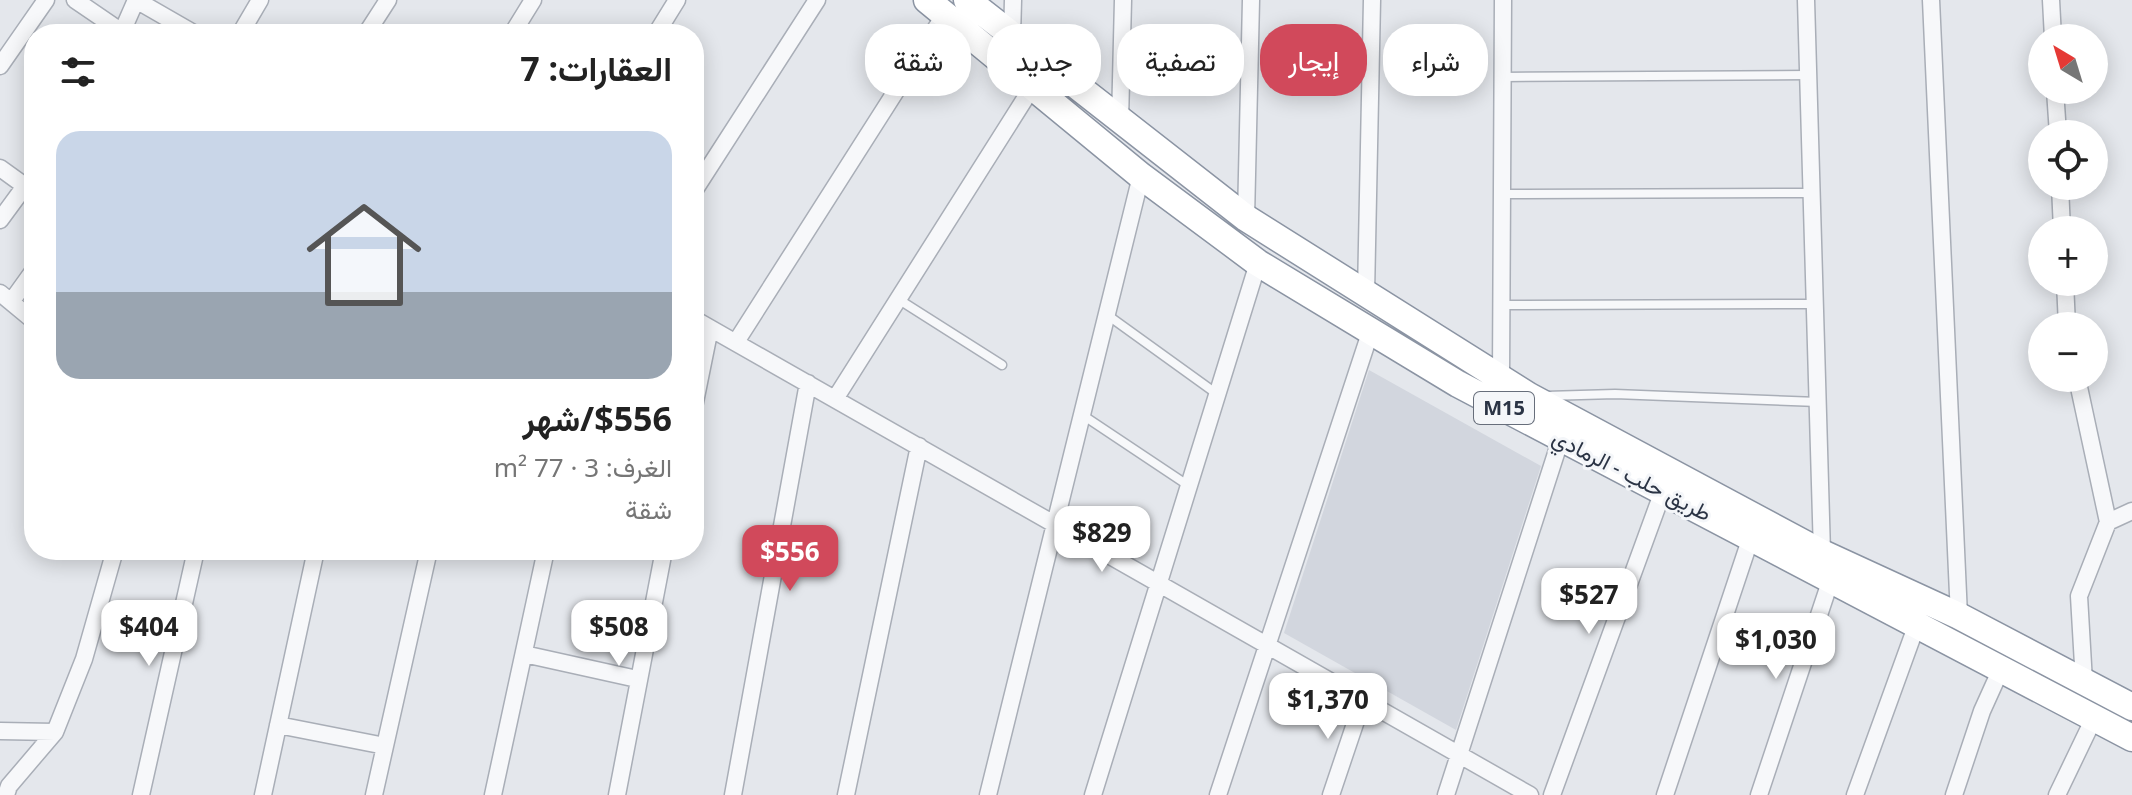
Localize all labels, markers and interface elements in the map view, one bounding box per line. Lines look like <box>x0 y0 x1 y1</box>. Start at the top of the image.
chip: شقة <box>865 24 971 96</box>
chip: جديد <box>987 24 1101 96</box>
chip: تصفية <box>1117 24 1244 96</box>
chip: إيجار <box>1260 24 1367 96</box>
chip: شراء <box>1383 24 1488 96</box>
north arrow <box>2028 24 2108 104</box>
map controls <box>2028 24 2108 392</box>
text: العقارات: 7 <box>520 45 672 91</box>
icon: filters <box>56 50 100 94</box>
button: locate <box>2028 120 2108 200</box>
icon: home <box>292 183 436 327</box>
button: + <box>2028 216 2108 296</box>
button: − <box>2028 312 2108 392</box>
road number: M15 <box>1474 392 1534 424</box>
text: $556/شهر <box>523 395 672 441</box>
street label: طريق حلب - الرمادي <box>1545 421 1717 532</box>
text: الغرف: 3 · 77 m² <box>494 449 672 485</box>
text: شقة <box>625 491 672 527</box>
pin: $829 <box>1055 506 1149 574</box>
text: $829 <box>1072 514 1132 550</box>
pin: $556 <box>743 525 837 593</box>
text: $556 <box>760 533 820 569</box>
pin: $527 <box>1542 568 1636 636</box>
text: $527 <box>1559 576 1619 612</box>
pin: $404 <box>102 600 196 668</box>
pin: $508 <box>572 600 666 668</box>
text: $404 <box>119 608 179 644</box>
text: $508 <box>589 608 649 644</box>
pin: $1,030 <box>1711 613 1841 681</box>
text: $1,030 <box>1735 621 1817 657</box>
pin: $1,370 <box>1263 673 1393 741</box>
text: $1,370 <box>1287 681 1369 717</box>

